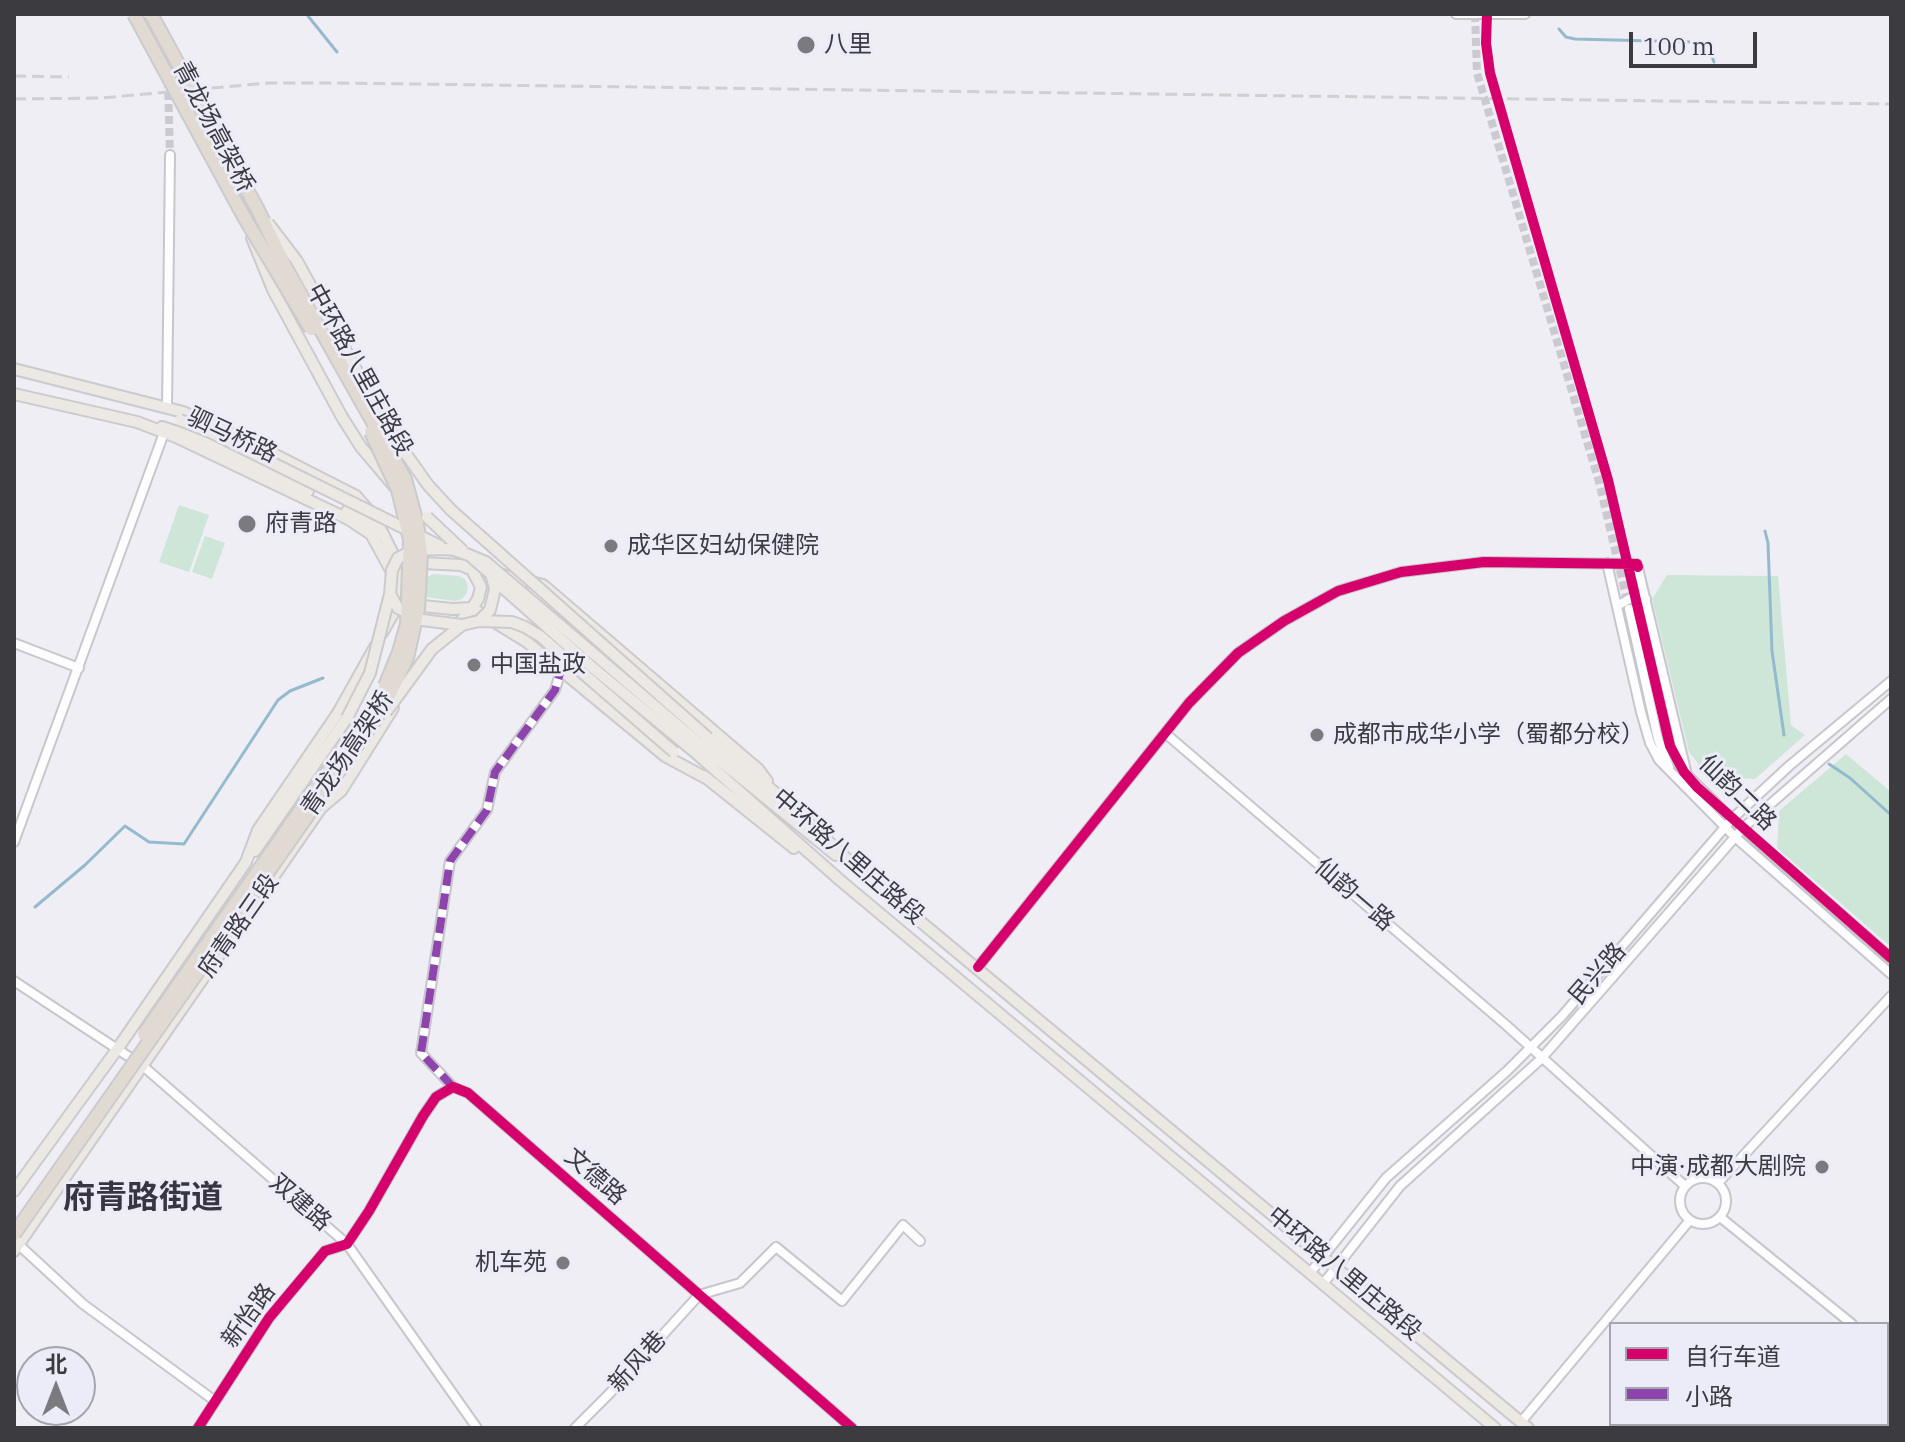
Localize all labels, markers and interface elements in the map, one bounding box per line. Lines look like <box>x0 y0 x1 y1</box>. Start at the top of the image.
scale bar <box>1633 16 1761 66</box>
text: 100 m <box>1643 30 1715 62</box>
place label: 八里 <box>824 31 872 59</box>
marker: 八里 <box>795 34 817 56</box>
street label: 青龙场高架桥 <box>166 57 260 197</box>
street label: 中环路八里庄路段 <box>300 279 418 461</box>
street label: 驷马桥路 <box>182 403 282 469</box>
place label: 府青路 <box>265 510 337 538</box>
marker: 府青路 <box>236 513 258 535</box>
place label: 成华区妇幼保健院 <box>627 532 819 560</box>
marker: 成华区妇幼保健院 <box>602 537 620 555</box>
place label: 中国盐政 <box>490 651 586 679</box>
marker: 中国盐政 <box>465 656 483 674</box>
street label: 青龙场高架桥 <box>296 686 400 822</box>
place label: 成都市成华小学（蜀都分校） <box>1333 721 1645 749</box>
marker: 成都市成华小学（蜀都分校） <box>1308 726 1326 744</box>
street label: 仙韵二路 <box>1692 749 1782 837</box>
street label: 中环路八里庄路段 <box>766 783 930 931</box>
street label: 仙韵一路 <box>1308 853 1400 937</box>
street label: 府青路三段 <box>193 869 285 983</box>
street label: 民兴路 <box>1564 937 1632 1011</box>
street label: 文德路 <box>558 1143 632 1211</box>
place label: 中演·成都大剧院 <box>1630 1153 1806 1181</box>
marker: 中演·成都大剧院 <box>1813 1158 1831 1176</box>
street label: 双建路 <box>263 1169 337 1237</box>
district label: 府青路街道 <box>63 1180 223 1218</box>
street label: 中环路八里庄路段 <box>1261 1201 1427 1347</box>
place label: 机车苑 <box>475 1249 547 1277</box>
marker: 机车苑 <box>554 1254 572 1272</box>
street label: 新怡路 <box>216 1278 282 1354</box>
legend <box>1609 1322 1889 1426</box>
street label: 新风巷 <box>603 1326 673 1398</box>
text: 自行车道 <box>1685 1340 1781 1372</box>
north arrow <box>16 1346 96 1426</box>
text: 北 <box>45 1349 67 1378</box>
text: 小路 <box>1685 1380 1733 1412</box>

